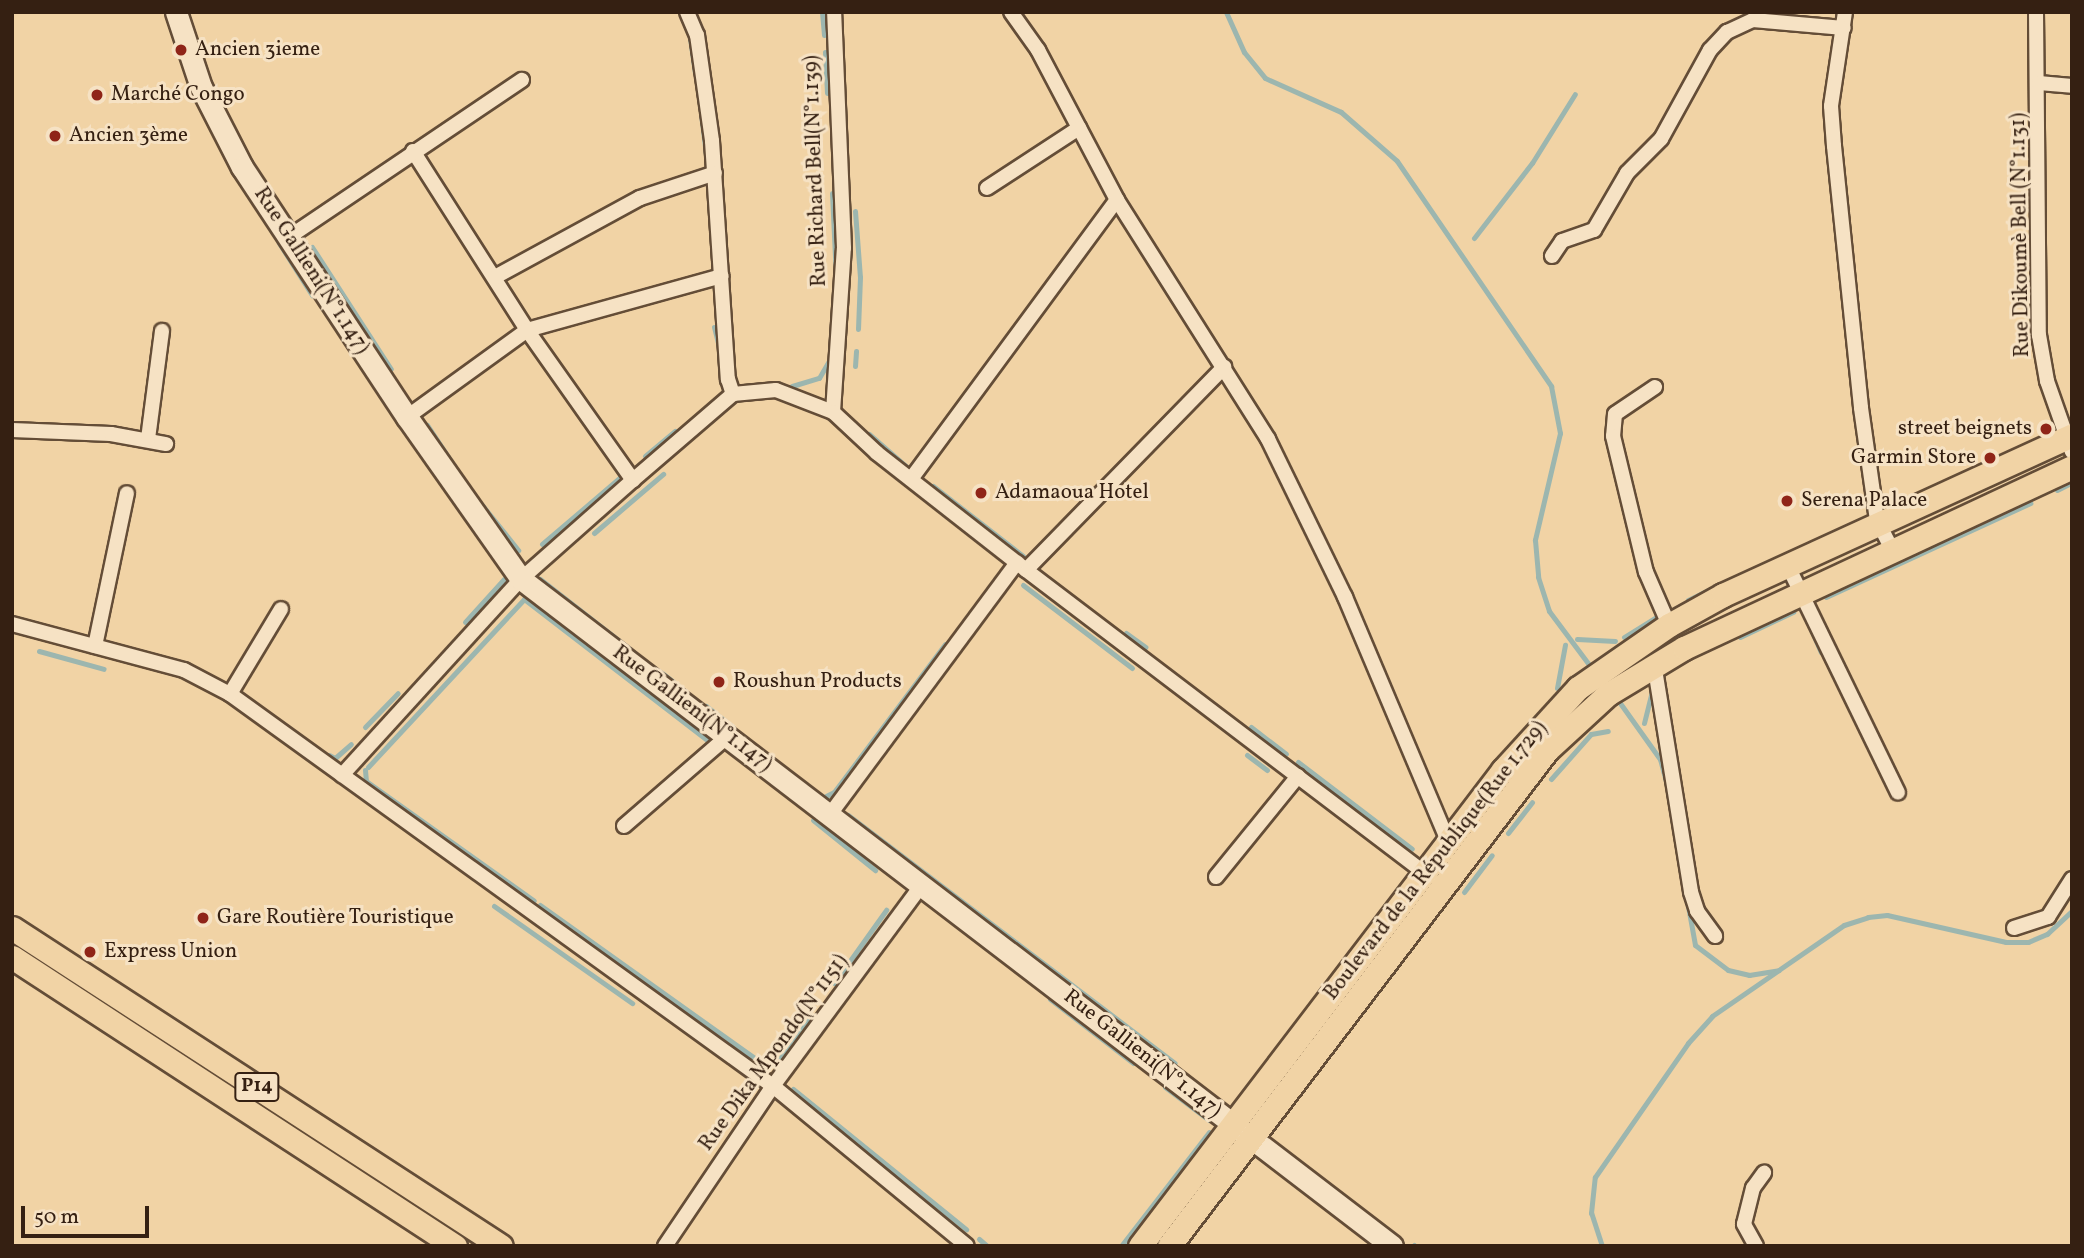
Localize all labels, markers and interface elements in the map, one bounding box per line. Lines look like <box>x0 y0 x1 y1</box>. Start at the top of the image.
place label: Ancien 3ieme <box>195 37 320 63</box>
marker: Ancien 3ieme <box>173 42 189 58</box>
street label: Rue Richard Bell(N°1.139) <box>799 55 833 287</box>
place label: Marché Congo <box>111 82 245 108</box>
marker: Marché Congo <box>89 87 105 103</box>
street label: Rue Dikoumè Bell (N°1.131) <box>2006 112 2036 358</box>
place label: Ancien 3ème <box>69 123 188 149</box>
marker: Ancien 3ème <box>47 128 63 144</box>
street label: Rue Gallieni(N°1.147) <box>248 183 374 359</box>
place label: street beignets <box>1898 416 2032 442</box>
marker: street beignets <box>2038 421 2054 437</box>
place label: Garmin Store <box>1851 445 1976 471</box>
marker: Garmin Store <box>1982 450 1998 466</box>
place label: Adamaoua Hotel <box>995 480 1149 506</box>
marker: Adamaoua Hotel <box>973 485 989 501</box>
place label: Serena Palace <box>1801 488 1927 514</box>
marker: Serena Palace <box>1779 493 1795 509</box>
street label: Rue Gallieni(N°1.147) <box>607 641 777 777</box>
place label: Roushun Products <box>733 669 902 695</box>
marker: Roushun Products <box>711 674 727 690</box>
street label: Boulevard de la République(Rue 1.729) <box>1319 716 1553 1006</box>
place label: Gare Routière Touristique <box>217 905 454 931</box>
marker: Gare Routière Touristique <box>195 910 211 926</box>
place label: Express Union <box>104 939 237 965</box>
marker: Express Union <box>82 944 98 960</box>
street label: Rue Dika Mpondo(N°1151) <box>694 950 854 1156</box>
street label: Rue Gallieni(N°1.147) <box>1058 984 1226 1124</box>
road number: P14 <box>234 1072 280 1102</box>
scale bar <box>24 1192 152 1236</box>
text: 50 m <box>34 1203 79 1232</box>

